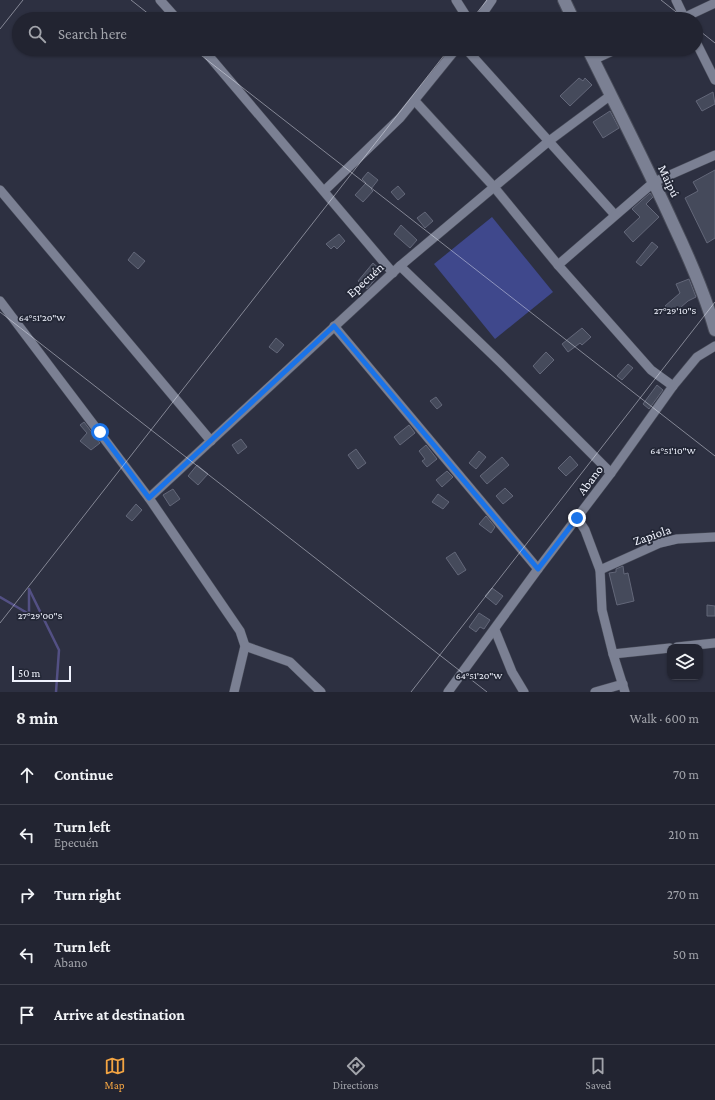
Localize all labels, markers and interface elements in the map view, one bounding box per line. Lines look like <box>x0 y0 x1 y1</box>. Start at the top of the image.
search box <box>12 12 703 56</box>
icon: search <box>26 23 48 45</box>
text: Search here <box>58 26 127 42</box>
street label: Maipú <box>655 162 683 200</box>
street label: Epecuén <box>343 260 387 300</box>
text: 27°29'10"S <box>654 305 697 316</box>
text: 64°51'20"W <box>19 312 66 323</box>
route start <box>91 423 109 441</box>
text: 64°51'10"W <box>650 445 697 456</box>
street label: Abano <box>574 462 606 498</box>
route end <box>568 509 586 527</box>
street label: Zapiola <box>631 522 673 548</box>
text: 27°29'00"S <box>18 610 63 621</box>
map controls <box>667 644 703 680</box>
button: layers <box>667 644 703 680</box>
scale bar <box>12 664 71 683</box>
text: 50 m <box>18 667 40 679</box>
text: 64°51'20"W <box>456 670 503 681</box>
text: 8 min <box>16 709 58 728</box>
text: Walk · 600 m <box>630 711 699 726</box>
icon: ahead <box>16 764 38 786</box>
text: Continue <box>54 767 113 783</box>
text: 70 m <box>673 767 699 782</box>
text: Turn left <box>54 819 110 835</box>
icon: left <box>16 824 38 846</box>
text: 210 m <box>668 827 699 842</box>
text: Epecuén <box>54 835 99 850</box>
icon: right <box>16 884 38 906</box>
text: Turn right <box>54 887 121 903</box>
text: 270 m <box>667 887 699 902</box>
text: Turn left <box>54 939 110 955</box>
icon: left <box>16 944 38 966</box>
text: 50 m <box>673 947 699 962</box>
text: Abano <box>54 955 87 970</box>
icon: arrive <box>16 1004 38 1026</box>
text: Arrive at destination <box>54 1007 185 1023</box>
tab: Map <box>104 1055 126 1091</box>
tab: Directions <box>333 1055 378 1091</box>
tab: Saved <box>586 1055 611 1091</box>

